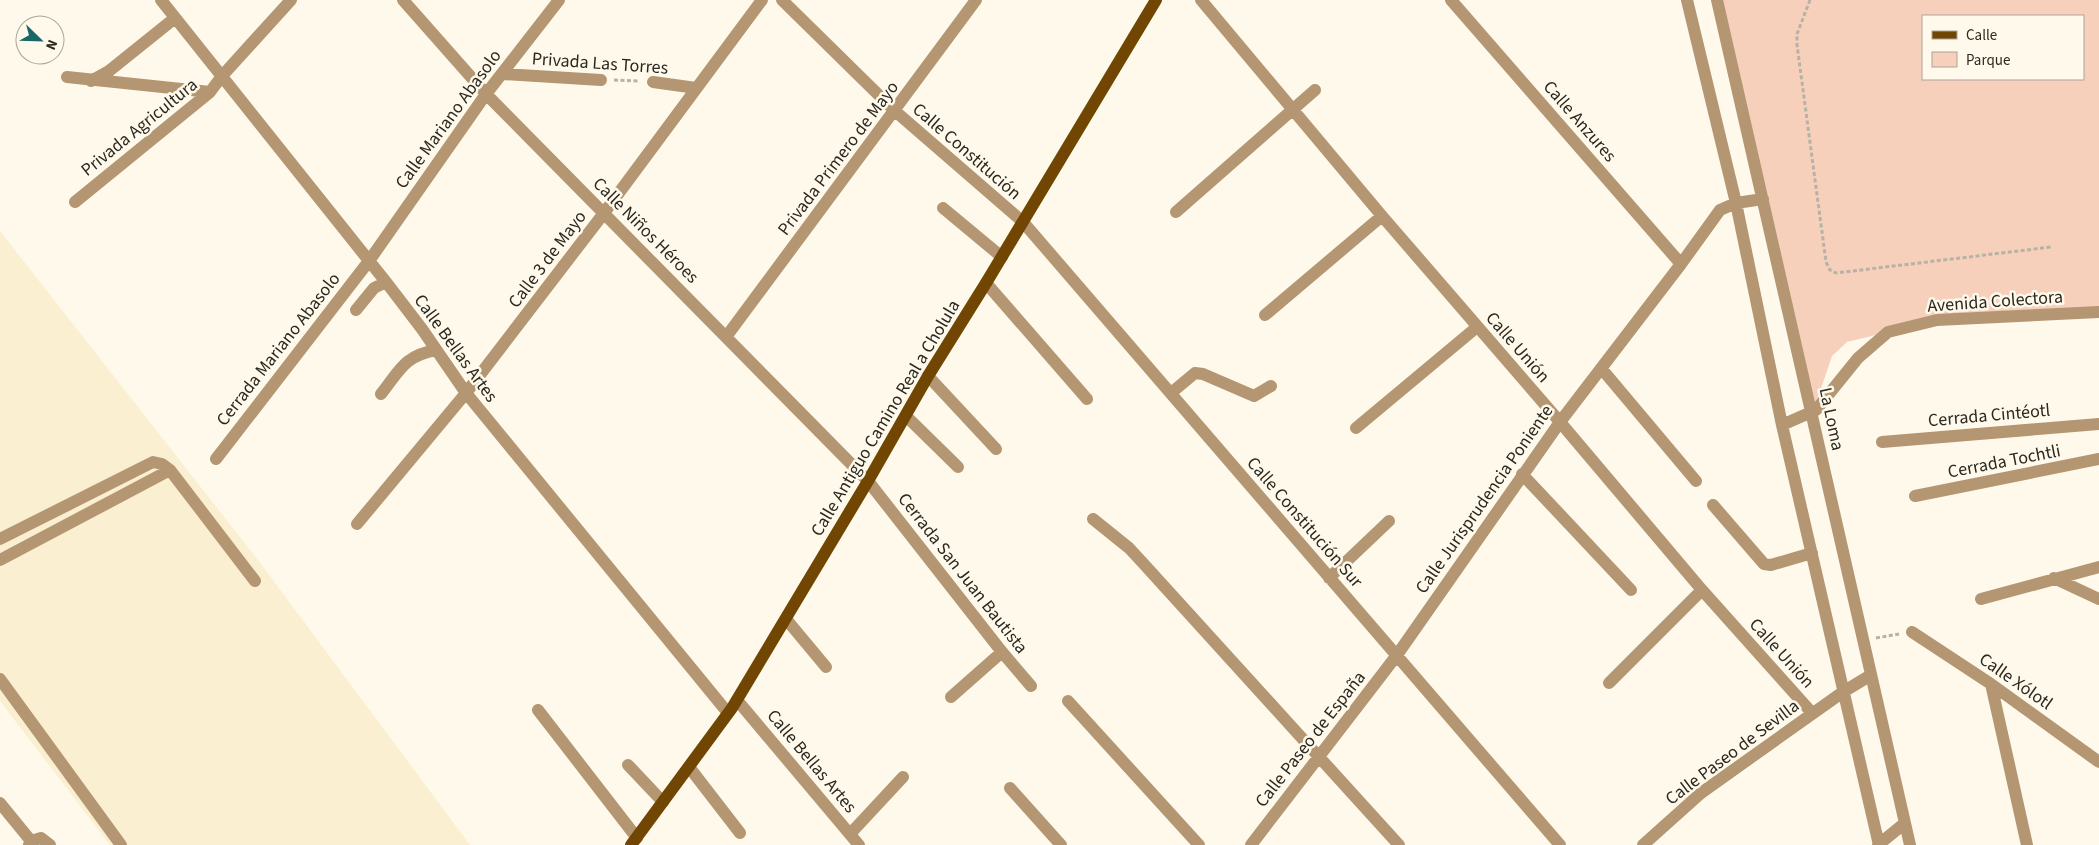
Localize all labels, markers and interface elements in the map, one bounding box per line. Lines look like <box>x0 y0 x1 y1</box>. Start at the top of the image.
north arrow <box>15 15 65 65</box>
legend <box>1922 15 2084 80</box>
text: Calle <box>1966 25 1997 46</box>
text: N <box>40 36 62 53</box>
street label: Calle Mariano Abasolo <box>389 45 507 194</box>
street label: Privada Las Torres <box>531 46 669 81</box>
text: Parque <box>1966 50 2010 71</box>
street label: Privada Agricultura <box>76 73 203 182</box>
street label: Calle Anzures <box>1537 75 1622 167</box>
street label: Privada Primero de Mayo <box>772 76 905 241</box>
street label: Calle Constitución <box>907 97 1026 206</box>
street label: Calle Niños Héroes <box>587 172 704 289</box>
street label: Calle 3 de Mayo <box>502 205 592 313</box>
street label: Cerrada Mariano Abasolo <box>211 267 346 431</box>
street label: Avenida Colectora <box>1926 284 2064 319</box>
street label: Calle Bellas Artes <box>408 289 503 408</box>
street label: Calle Antiguo Camino Real a Cholula <box>805 295 966 541</box>
street label: Calle Unión <box>1480 306 1555 388</box>
street label: La Loma <box>1813 385 1850 453</box>
street label: Cerrada Cintéotl <box>1927 398 2051 433</box>
street label: Calle Jurisprudencia Poniente <box>1410 400 1559 599</box>
street label: Cerrada Tochtli <box>1946 438 2063 485</box>
street label: Calle Constitución Sur <box>1241 451 1369 594</box>
street label: Cerrada San Juan Bautista <box>892 488 1033 659</box>
street label: Calle Unión <box>1743 613 1820 694</box>
street label: Calle Xólotl <box>1974 647 2058 716</box>
street label: Calle Paseo de España <box>1249 666 1372 813</box>
street label: Calle Paseo de Sevilla <box>1660 694 1804 811</box>
street label: Calle Bellas Artes <box>761 704 862 818</box>

